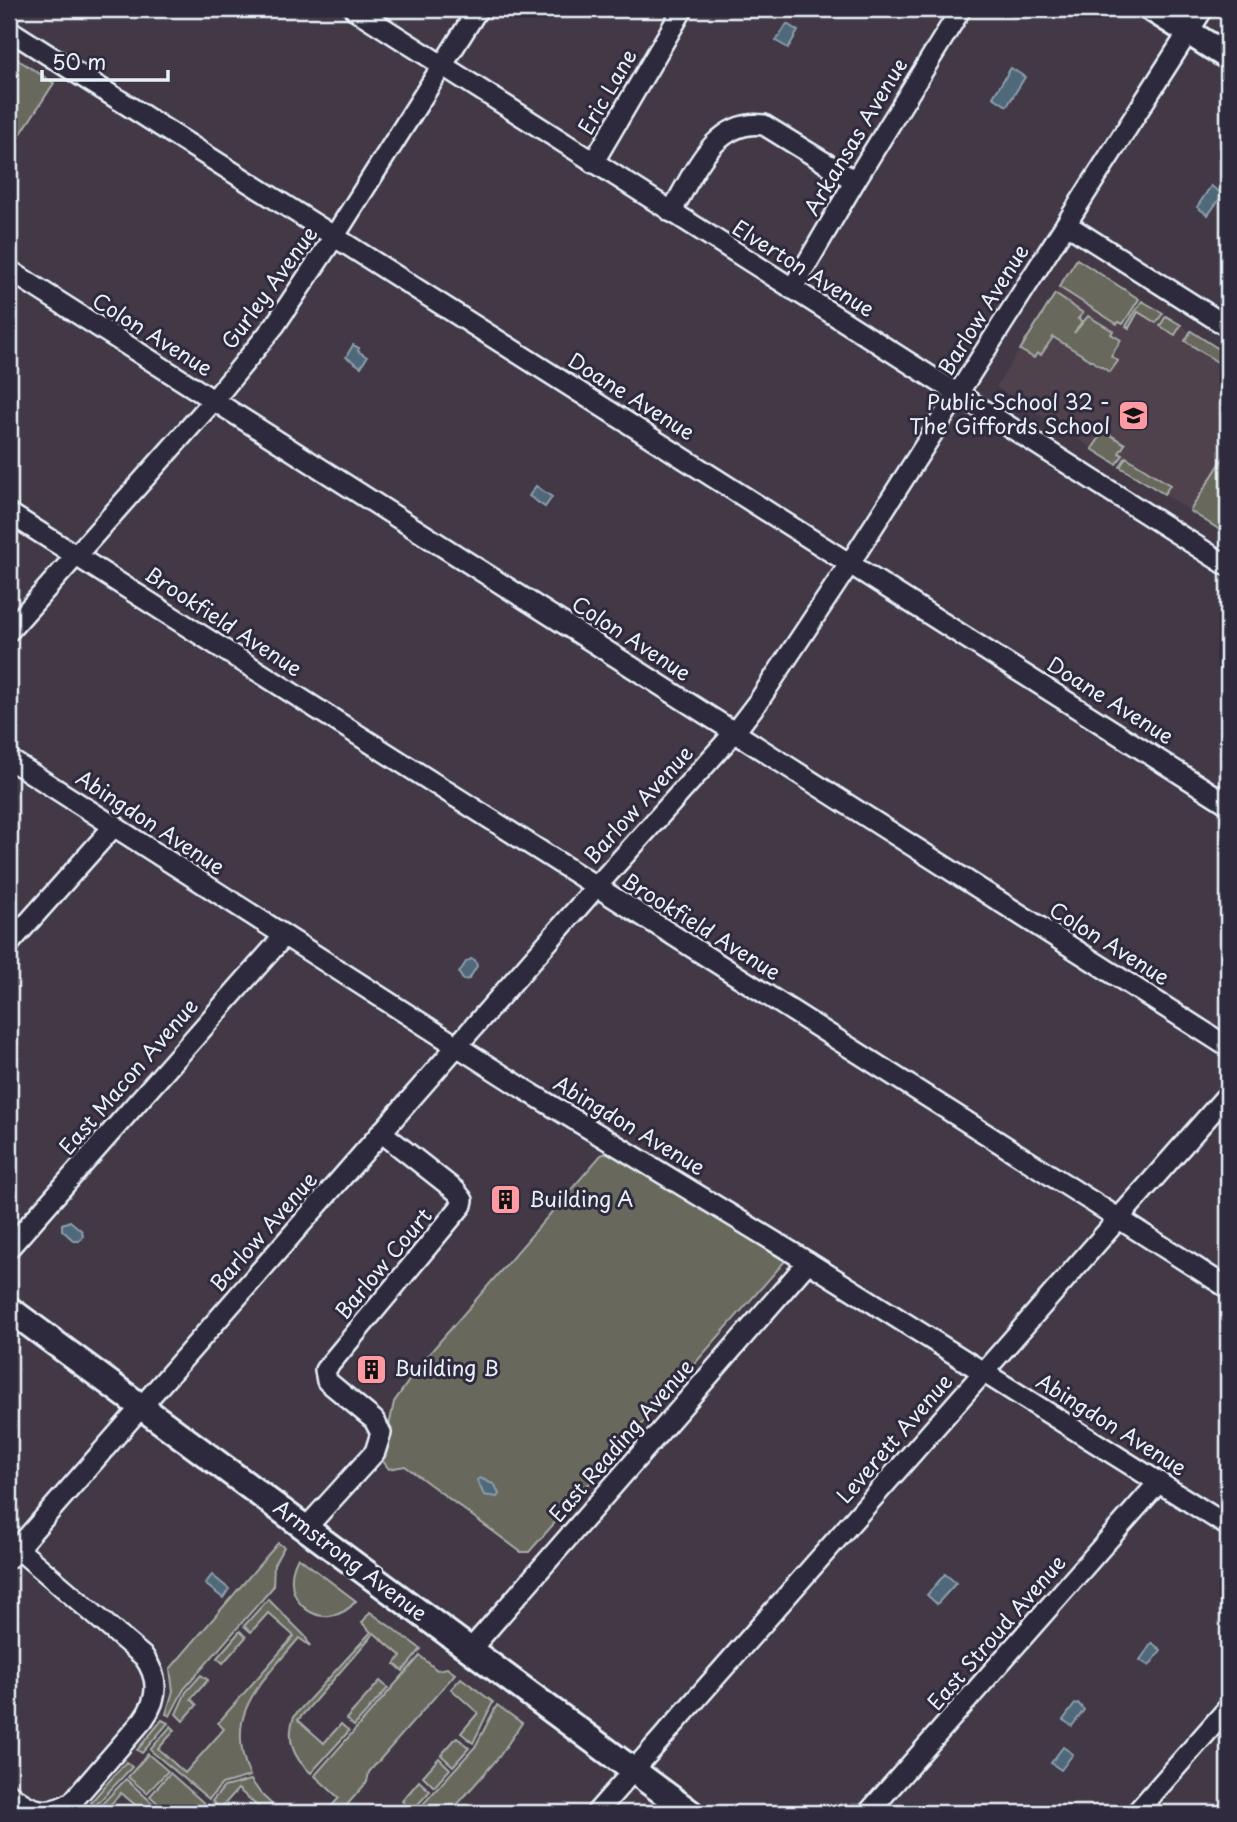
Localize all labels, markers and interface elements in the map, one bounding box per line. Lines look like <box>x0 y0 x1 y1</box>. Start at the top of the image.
scale bar <box>42 38 168 82</box>
street label: Eric Lane <box>569 42 644 140</box>
text: 50 m <box>52 45 106 77</box>
street label: Arkansas Avenue <box>795 51 914 221</box>
street label: Elverton Avenue <box>727 211 881 324</box>
street label: Gurley Avenue <box>213 219 324 355</box>
street label: Barlow Avenue <box>929 237 1036 381</box>
street label: Colon Avenue <box>87 284 219 383</box>
street label: Doane Avenue <box>562 344 702 447</box>
place label: Public School 32 - The Giffords School <box>909 385 1110 441</box>
school or university icon: Public School 32 - The Giffords School <box>1116 398 1150 432</box>
street label: Brookfield Avenue <box>139 557 309 683</box>
street label: Colon Avenue <box>566 587 698 688</box>
street label: Doane Avenue <box>1041 648 1181 751</box>
street label: Barlow Avenue <box>576 737 699 870</box>
street label: Abingdon Avenue <box>70 761 232 882</box>
street label: Brookfield Avenue <box>616 864 788 987</box>
street label: Colon Avenue <box>1044 893 1176 992</box>
street label: East Macon Avenue <box>50 990 205 1161</box>
street label: Abingdon Avenue <box>548 1066 712 1182</box>
street label: Barlow Avenue <box>201 1164 324 1298</box>
place label: Building A <box>529 1182 633 1214</box>
building icon: Building A <box>489 1183 523 1217</box>
street label: Barlow Court <box>326 1200 439 1325</box>
place label: Building B <box>394 1351 499 1383</box>
street label: East Reading Avenue <box>540 1351 700 1528</box>
building icon: Building B <box>354 1352 388 1386</box>
street label: Abingdon Avenue <box>1031 1364 1193 1482</box>
street label: Leverett Avenue <box>828 1366 959 1510</box>
street label: Armstrong Avenue <box>268 1491 435 1628</box>
street label: East Stroud Avenue <box>919 1547 1072 1717</box>

